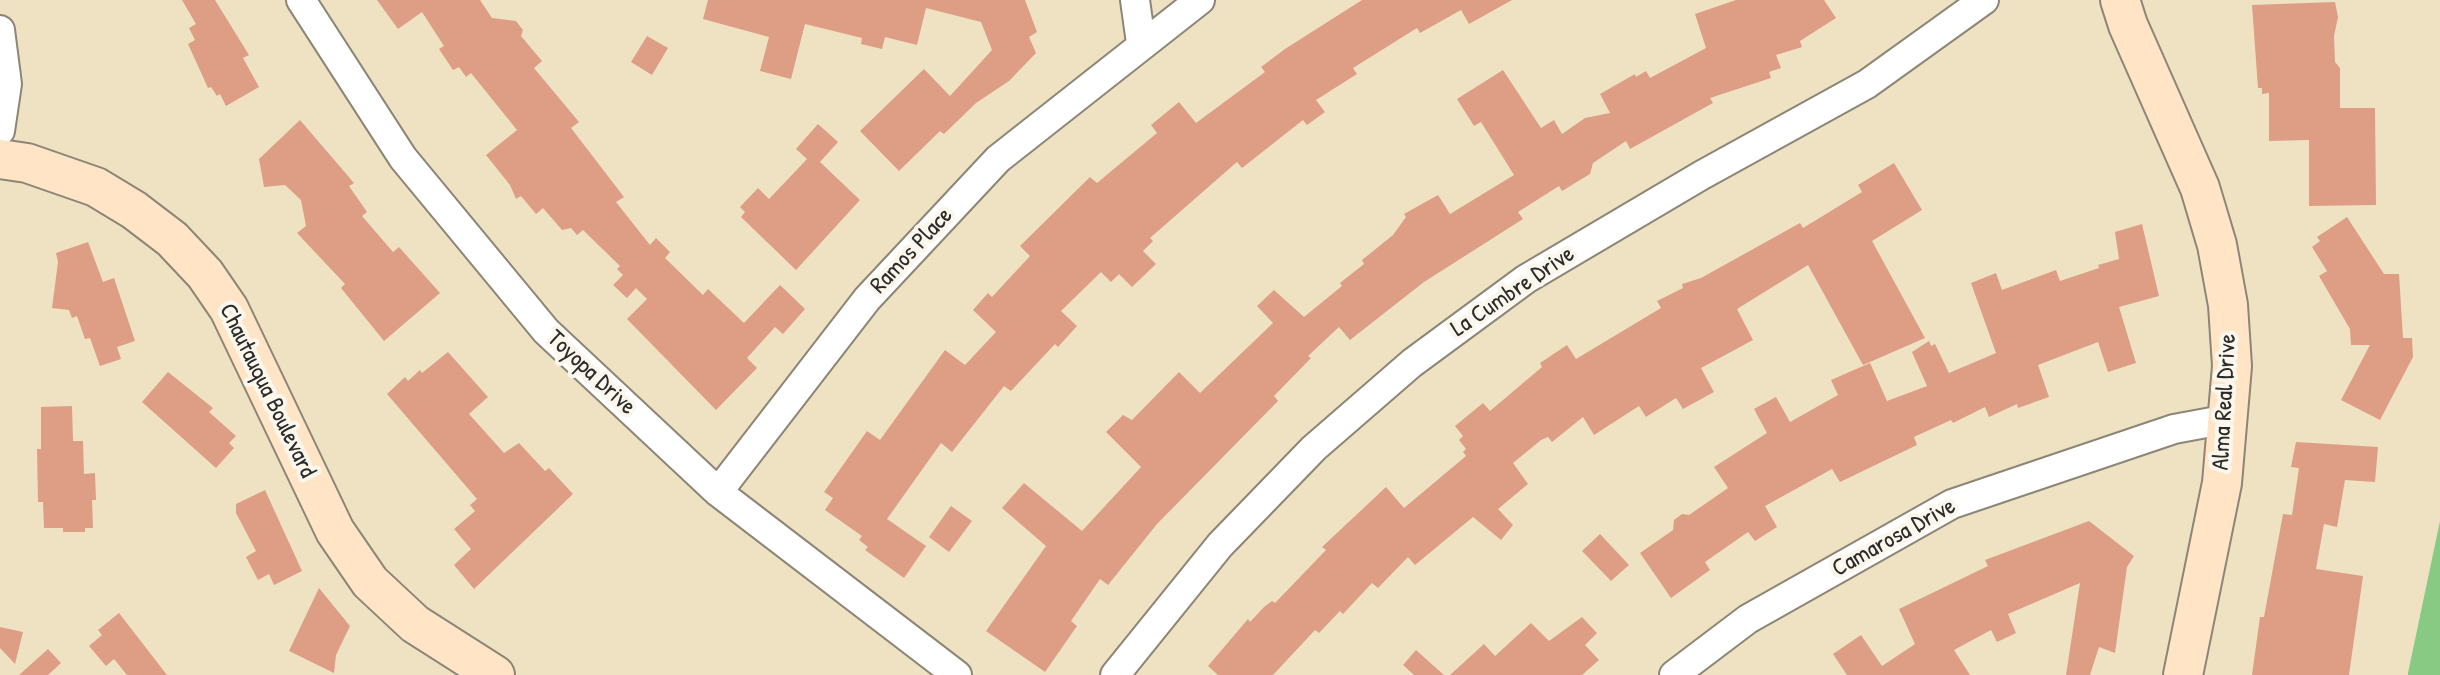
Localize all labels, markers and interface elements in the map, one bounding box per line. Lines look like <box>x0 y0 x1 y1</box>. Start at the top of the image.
street label: Ramos Place <box>865 202 959 300</box>
street label: La Cumbre Drive <box>1446 240 1580 344</box>
street label: Chautauqua Boulevard <box>212 299 322 483</box>
street label: Toyopa Drive <box>541 325 641 421</box>
street label: Alma Real Drive <box>2207 333 2243 471</box>
street label: Camarosa Drive <box>1827 492 1961 584</box>

